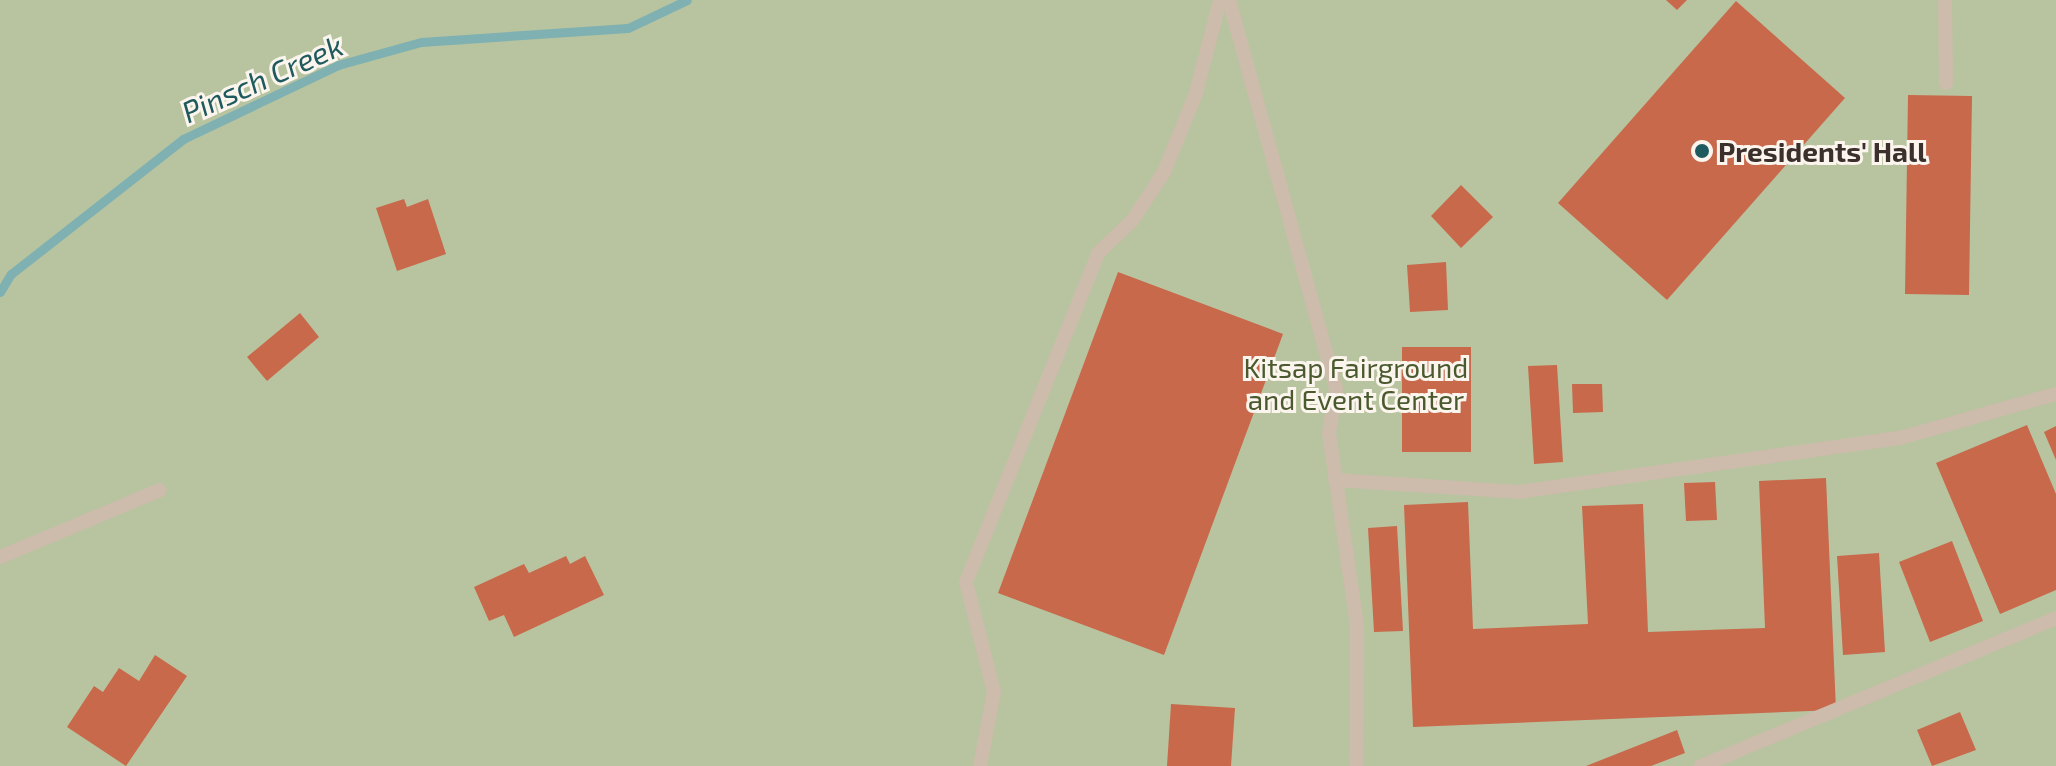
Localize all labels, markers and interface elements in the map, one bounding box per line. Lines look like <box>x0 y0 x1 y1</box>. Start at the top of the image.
water label: Pinsch Creek <box>176 26 348 130</box>
place label: Presidents' Hall <box>1718 134 1927 168</box>
marker: Presidents' Hall <box>1693 142 1711 160</box>
park label: Kitsap Fairground and Event Center <box>1244 350 1468 416</box>

